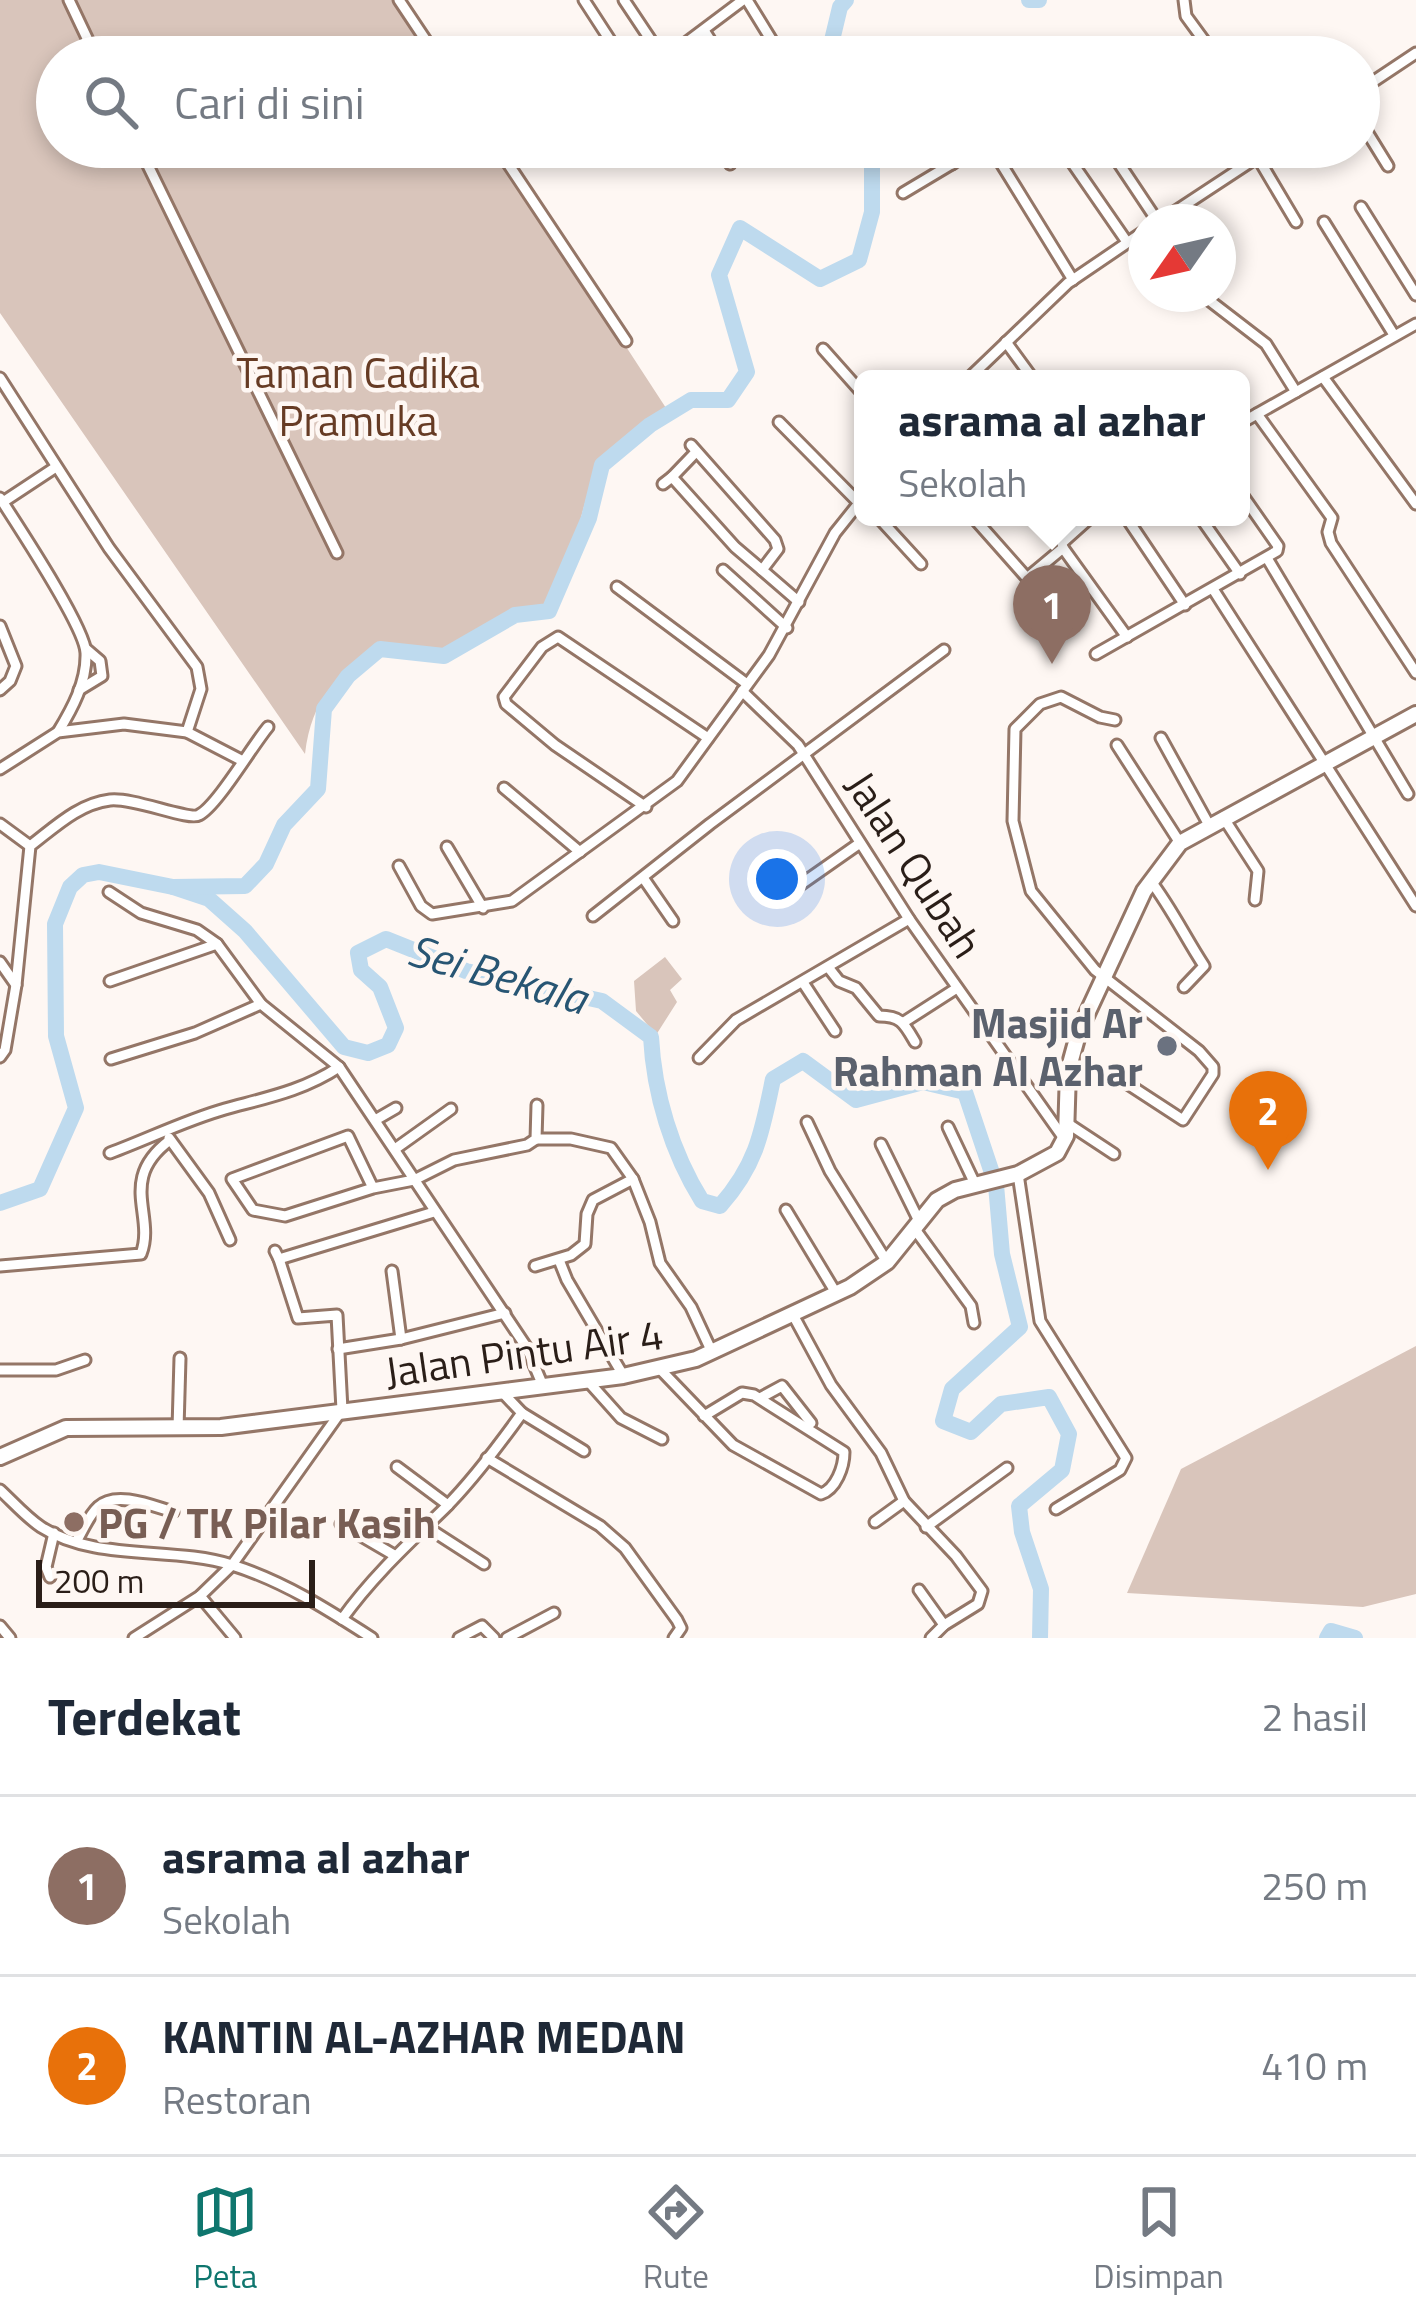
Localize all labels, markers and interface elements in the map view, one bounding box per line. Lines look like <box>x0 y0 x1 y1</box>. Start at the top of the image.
search box <box>36 36 1380 168</box>
text: Cari di sini <box>174 68 365 136</box>
icon: search <box>78 69 144 135</box>
north arrow <box>1128 204 1236 312</box>
park label: Taman Cadika Pramuka <box>236 340 480 452</box>
popup <box>854 370 1250 526</box>
text: asrama al azhar <box>898 385 1206 453</box>
text: Sekolah <box>898 453 1027 512</box>
pin: 1 <box>1013 565 1091 664</box>
street label: Jalan Qubah <box>831 758 999 970</box>
your location <box>747 849 807 909</box>
water label: Sei Bekala <box>401 915 598 1032</box>
place label: Masjid Ar Rahman Al Azhar <box>833 990 1143 1102</box>
marker: Masjid Ar Rahman Al Azhar <box>1154 1033 1180 1059</box>
pin: 2 <box>1229 1071 1307 1170</box>
street label: Jalan Pintu Air 4 <box>381 1301 667 1403</box>
place label: PG / TK Pilar Kasih <box>98 1490 436 1554</box>
marker: PG / TK Pilar Kasih <box>61 1509 87 1535</box>
scale bar <box>36 1554 315 1607</box>
text: 200 m <box>54 1556 144 1606</box>
text: Terdekat <box>48 1677 241 1755</box>
text: 2 hasil <box>1261 1687 1368 1746</box>
text: asrama al azhar <box>162 1822 470 1890</box>
text: 1 <box>76 1856 98 1915</box>
text: 250 m <box>1261 1856 1368 1915</box>
text: Sekolah <box>162 1890 291 1949</box>
text: KANTIN AL-AZHAR MEDAN <box>162 2002 686 2070</box>
text: 2 <box>76 2036 98 2095</box>
text: 410 m <box>1261 2036 1368 2095</box>
text: Restoran <box>162 2070 312 2129</box>
tab: Peta <box>192 2179 258 2301</box>
tab: Rute <box>643 2179 709 2301</box>
tab: Disimpan <box>1093 2179 1224 2301</box>

